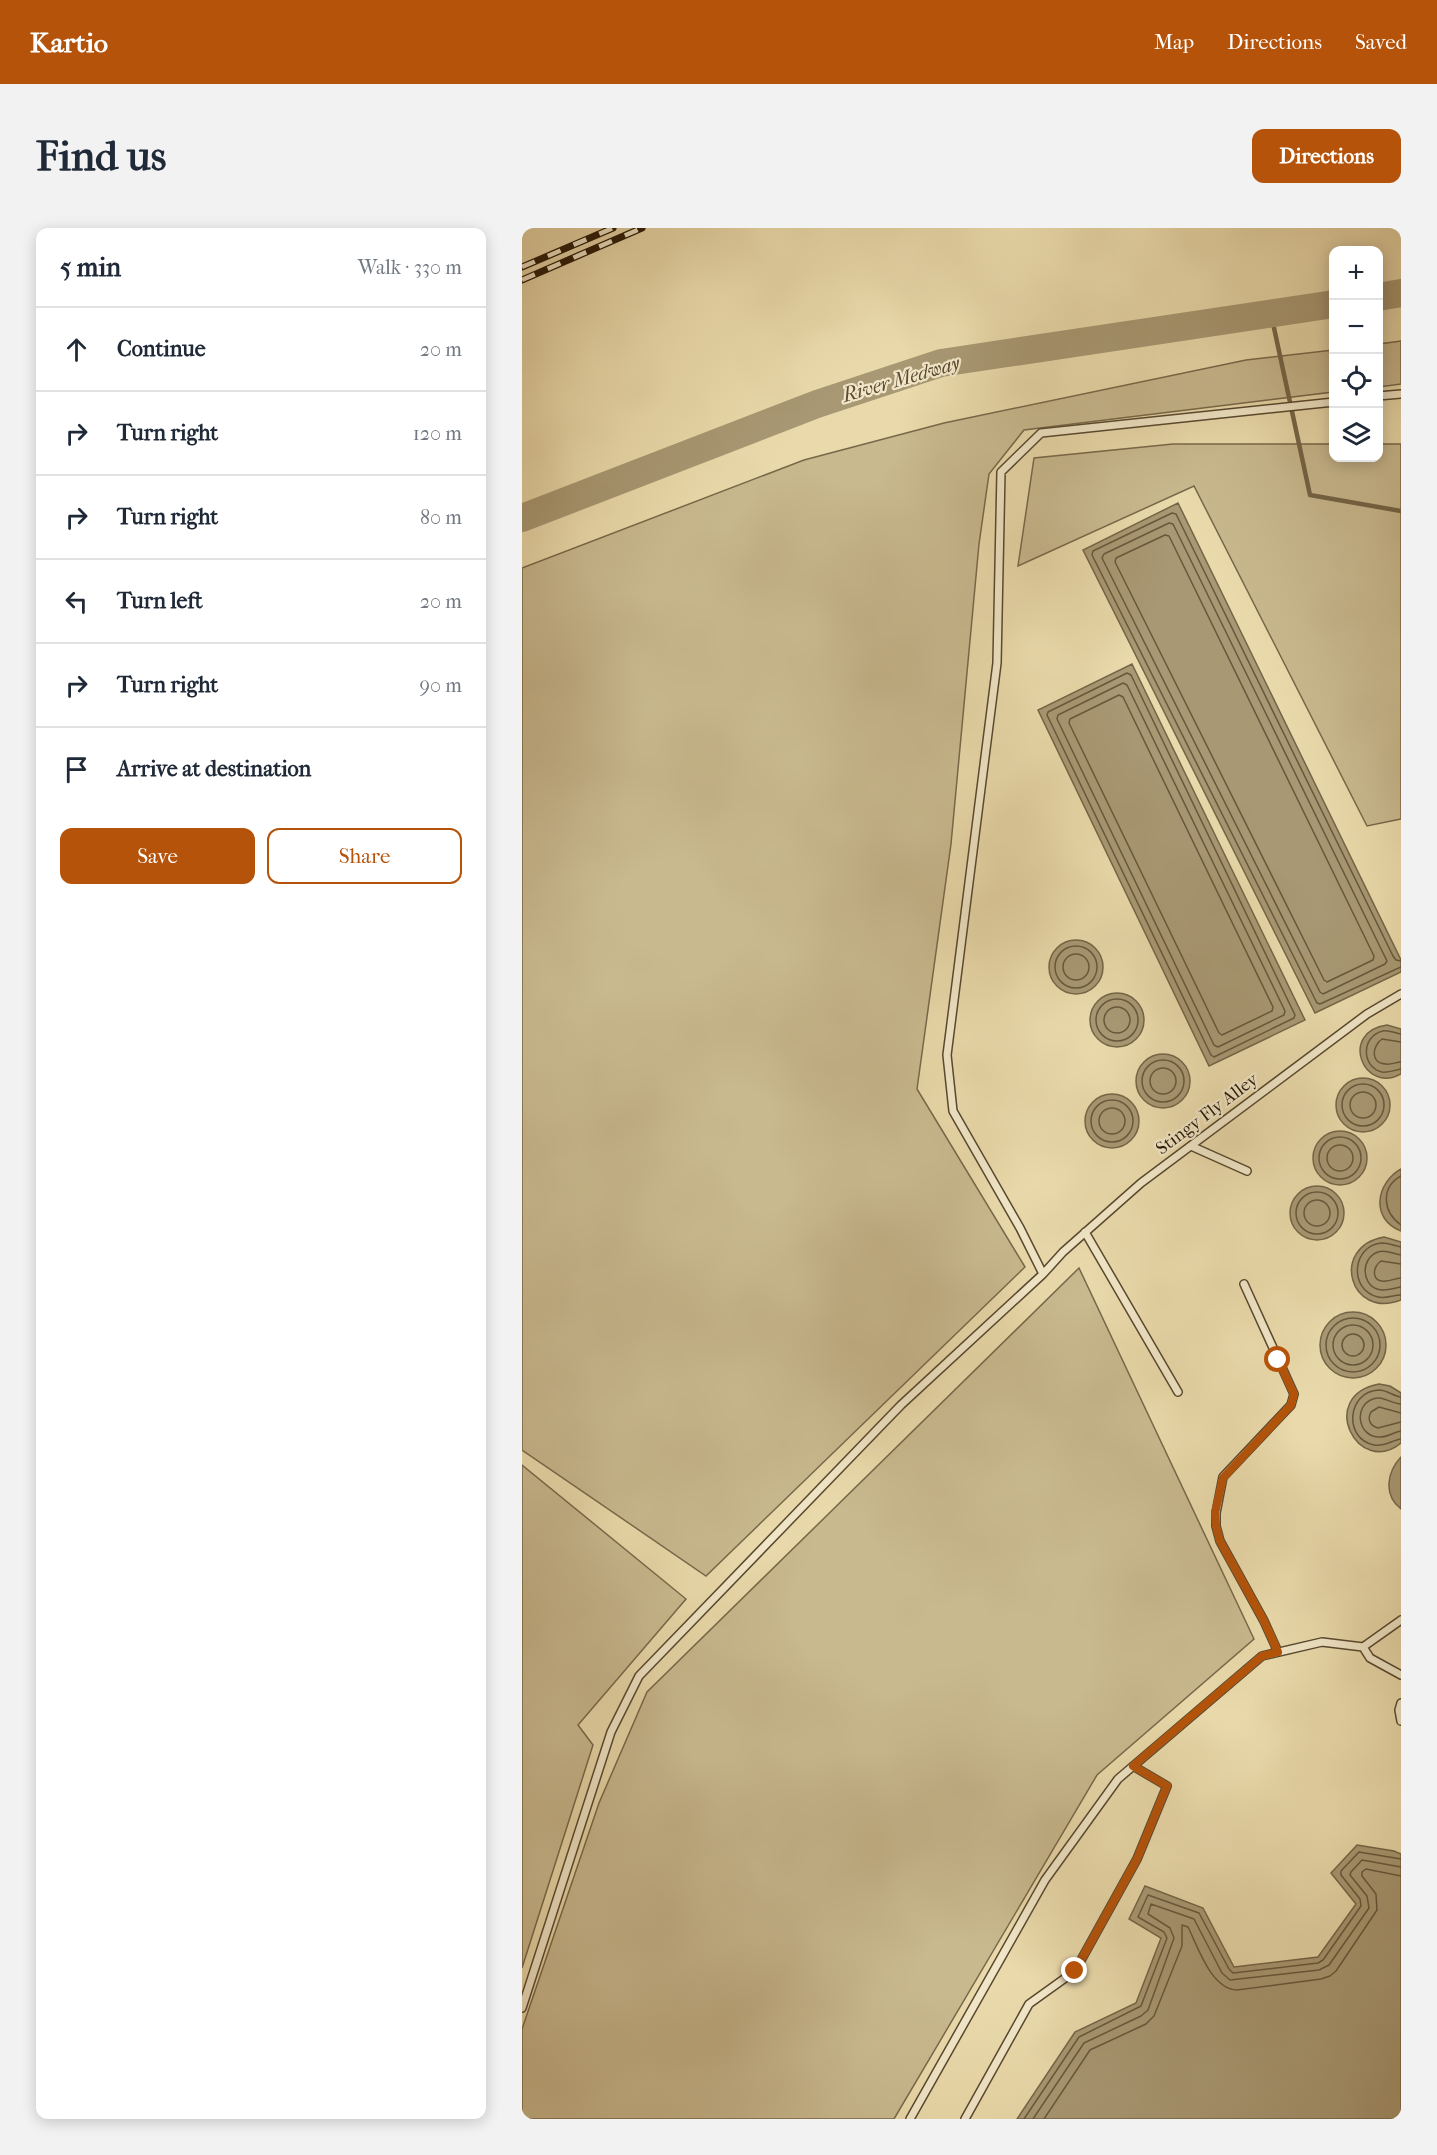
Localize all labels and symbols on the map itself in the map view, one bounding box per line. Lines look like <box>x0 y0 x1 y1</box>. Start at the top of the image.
water label: River Medway <box>838 351 963 407</box>
street label: Stingy Fly Alley <box>1152 1068 1263 1159</box>
route start <box>1264 1346 1290 1372</box>
route end <box>1061 1957 1087 1983</box>

